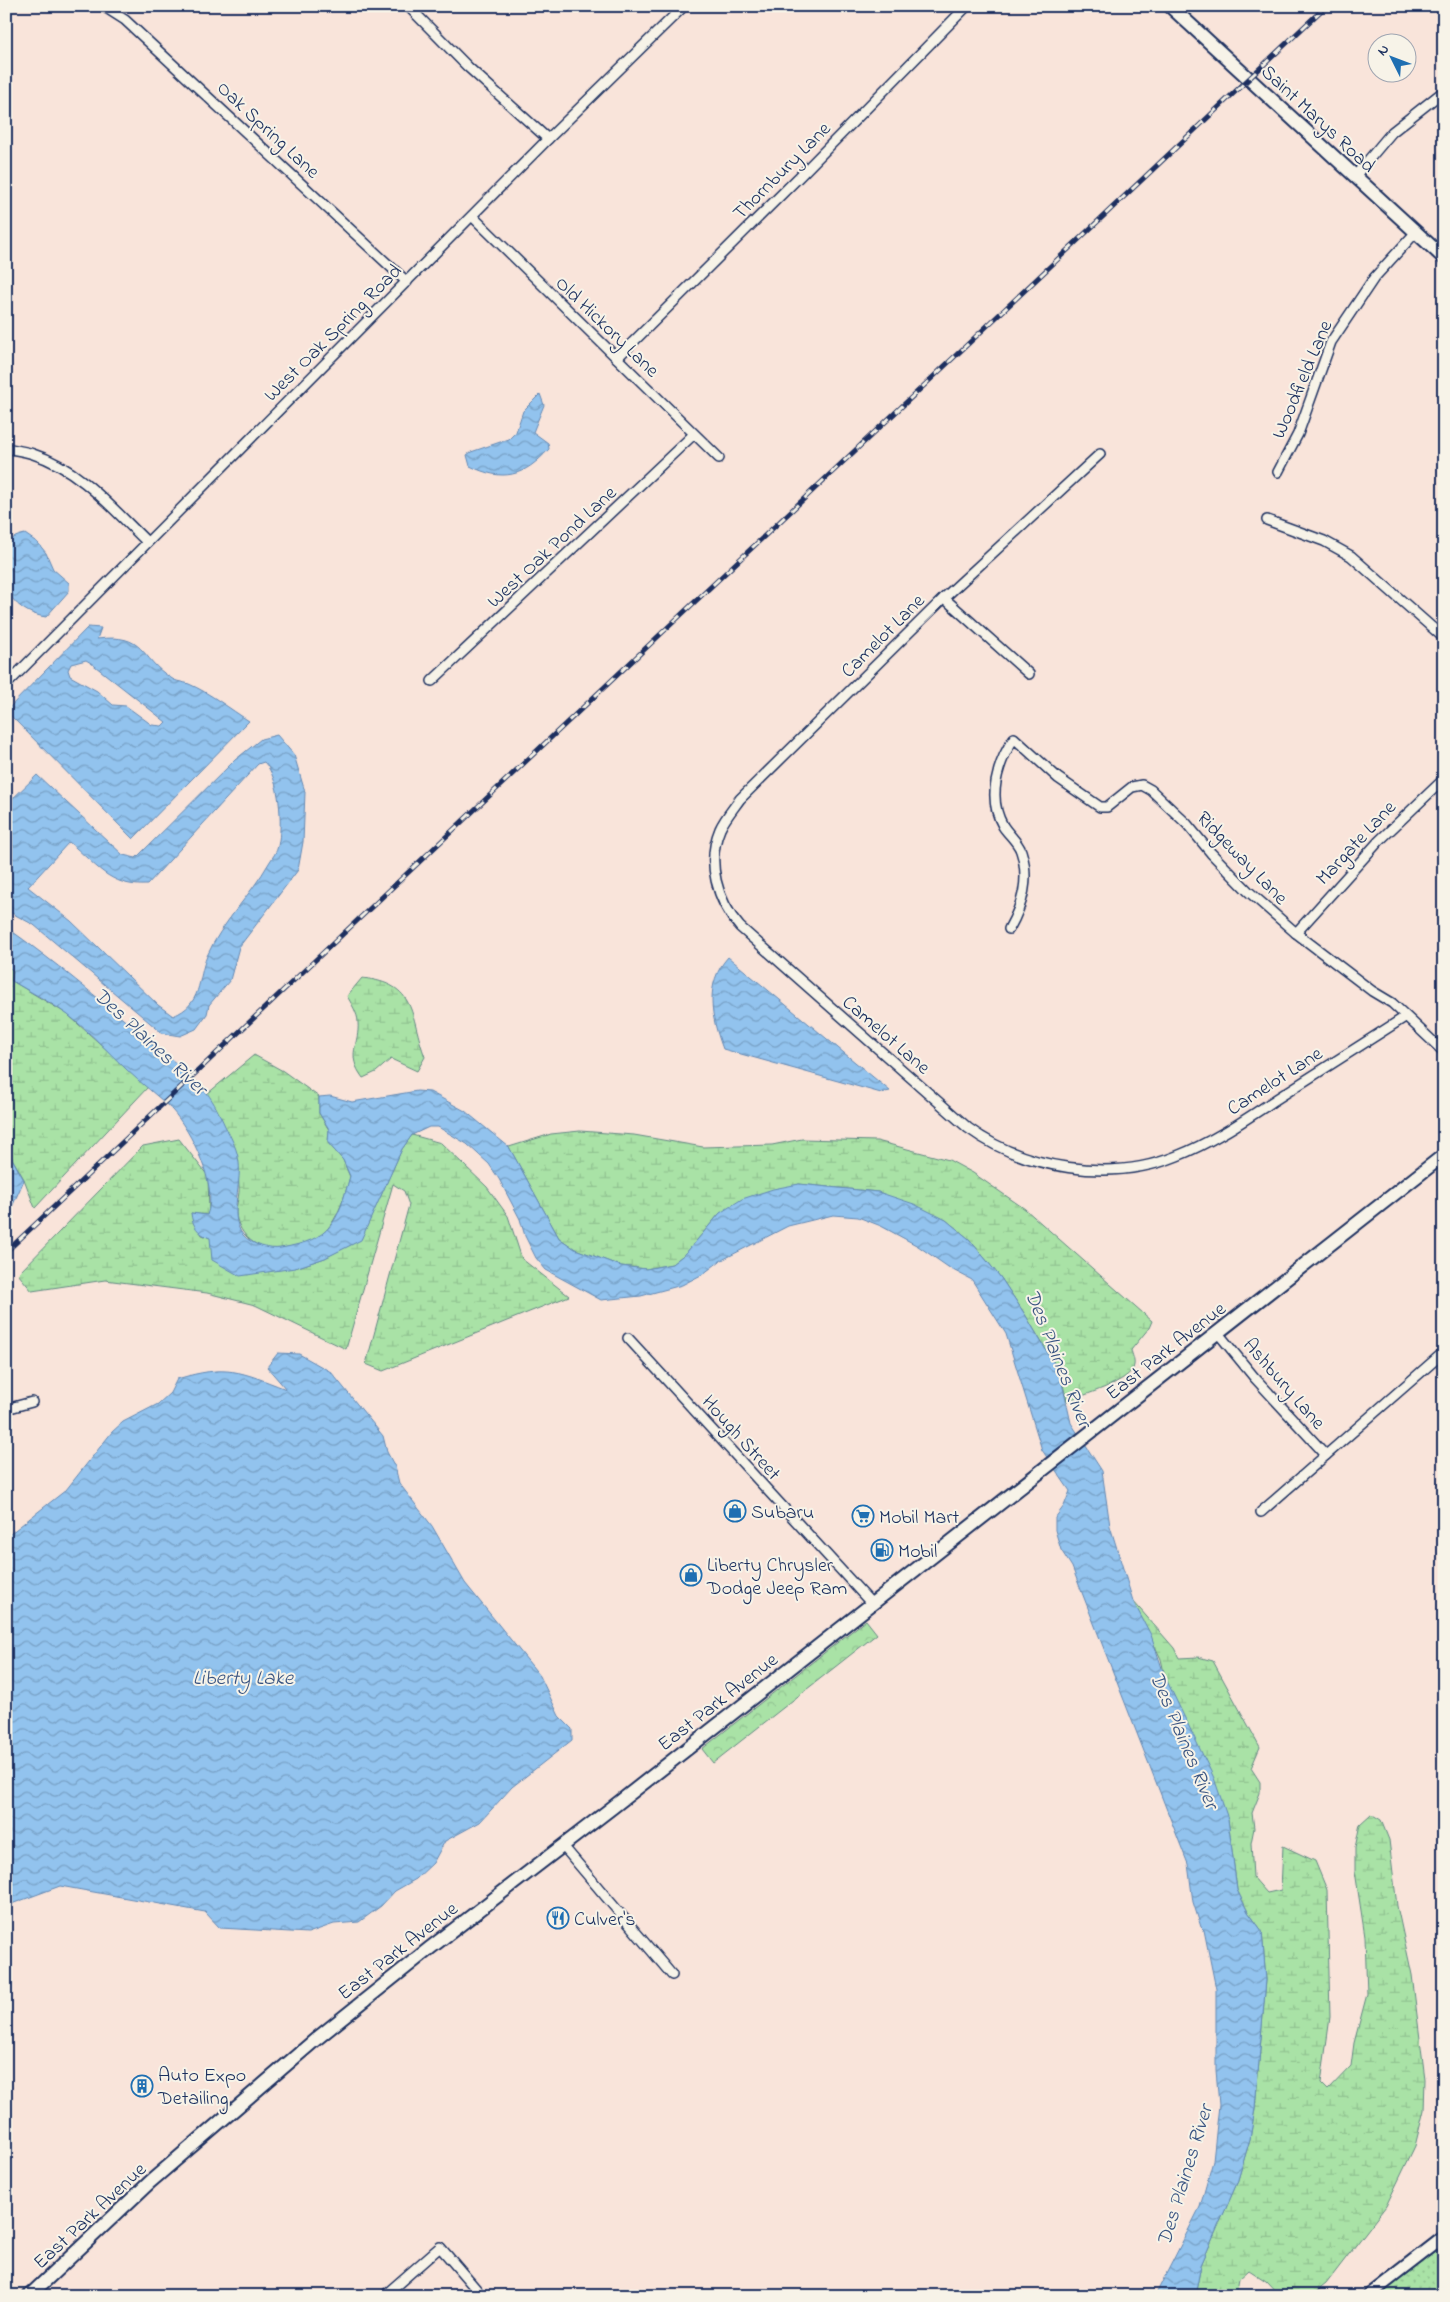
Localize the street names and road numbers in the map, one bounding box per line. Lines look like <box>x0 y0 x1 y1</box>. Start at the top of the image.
street label: Saint Marys Road <box>1253 59 1381 181</box>
street label: Oak Spring Lane <box>208 75 326 187</box>
street label: Thornbury Lane <box>727 116 839 228</box>
street label: West Oak Spring Road <box>258 258 410 410</box>
street label: Old Hickory Lane <box>548 270 665 385</box>
street label: Woodfield Lane <box>1265 316 1341 444</box>
street label: West Oak Pond Lane <box>481 480 624 616</box>
street label: Camelot Lane <box>835 588 932 685</box>
street label: Margate Lane <box>1310 795 1405 893</box>
street label: Ridgeway Lane <box>1188 805 1294 913</box>
street label: Camelot Lane <box>835 989 936 1083</box>
street label: Camelot Lane <box>1222 1040 1329 1124</box>
street label: East Park Avenue <box>1100 1296 1233 1408</box>
street label: Ashbury Lane <box>1235 1332 1331 1437</box>
street label: Hough Street <box>693 1389 787 1489</box>
street label: East Park Avenue <box>652 1647 785 1759</box>
street label: East Park Avenue <box>332 1896 465 2008</box>
street label: East Park Avenue <box>28 2156 154 2277</box>

